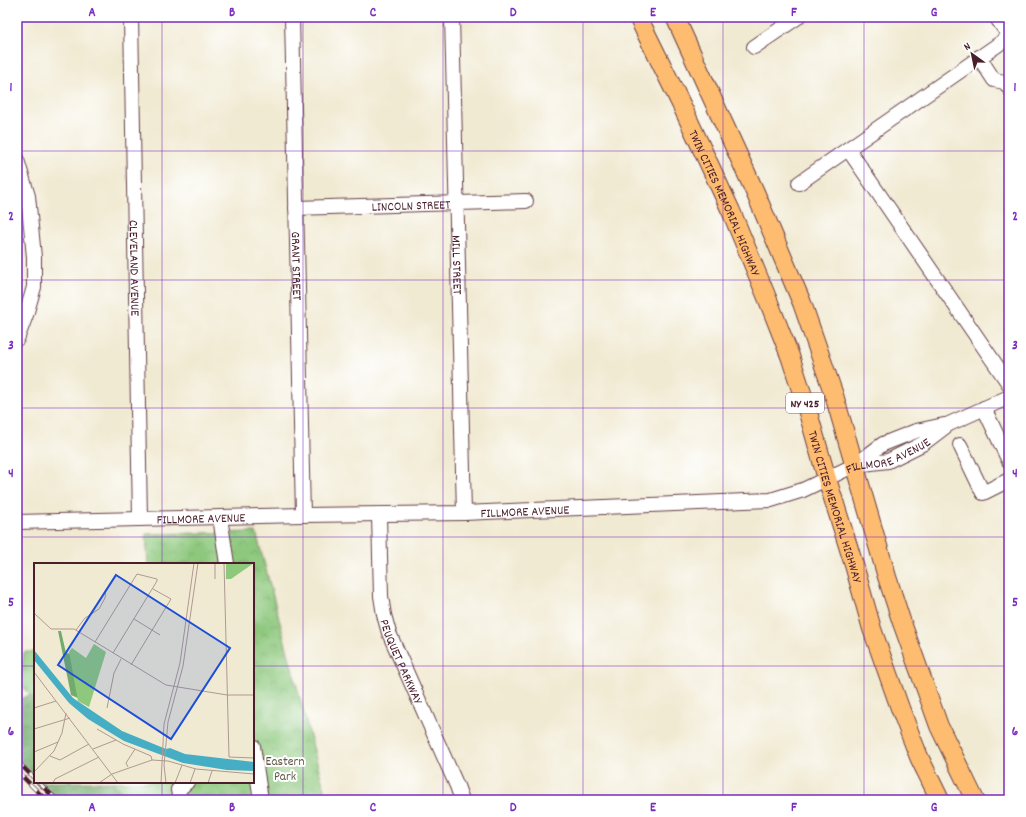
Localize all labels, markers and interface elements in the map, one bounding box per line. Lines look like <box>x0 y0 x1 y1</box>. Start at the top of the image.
text: A <box>88 4 96 23</box>
text: B <box>229 4 235 23</box>
text: C <box>370 4 377 23</box>
text: D <box>510 4 517 23</box>
text: E <box>650 4 657 23</box>
text: F <box>791 4 797 23</box>
text: G <box>931 4 938 23</box>
north arrow <box>952 34 992 74</box>
text: N <box>961 39 975 55</box>
text: 1 <box>10 79 13 98</box>
text: 1 <box>1014 79 1017 98</box>
street label: TWIN CITIES MEMORIAL HIGHWAY <box>682 127 764 280</box>
street label: LINCOLN STREET <box>371 196 451 218</box>
text: 2 <box>8 208 14 227</box>
text: 2 <box>1012 208 1018 227</box>
street label: CLEVELAND AVENUE <box>123 220 143 316</box>
street label: GRANT STREET <box>285 231 305 301</box>
street label: MILL STREET <box>445 235 466 295</box>
text: 3 <box>8 337 14 356</box>
text: 3 <box>1012 337 1018 356</box>
road number: NY 425 <box>786 393 824 413</box>
street label: TWIN CITIES MEMORIAL HIGHWAY <box>802 429 866 587</box>
street label: FILLMORE AVENUE <box>843 434 936 480</box>
text: 4 <box>8 465 14 484</box>
text: 4 <box>1012 465 1018 484</box>
street label: FILLMORE AVENUE <box>480 502 570 524</box>
street label: FILLMORE AVENUE <box>156 509 246 531</box>
inset map <box>34 563 254 783</box>
text: 5 <box>8 594 14 613</box>
text: 5 <box>1012 594 1018 613</box>
street label: PEUQUET PARKWAY <box>374 617 427 709</box>
text: 6 <box>8 723 15 742</box>
text: 6 <box>1012 723 1019 742</box>
park label: Eastern Park <box>266 753 304 787</box>
text: A <box>88 799 96 817</box>
text: B <box>229 799 235 817</box>
text: C <box>370 799 377 817</box>
text: D <box>510 799 517 817</box>
text: E <box>650 799 657 817</box>
text: F <box>791 799 797 817</box>
text: G <box>931 799 938 817</box>

